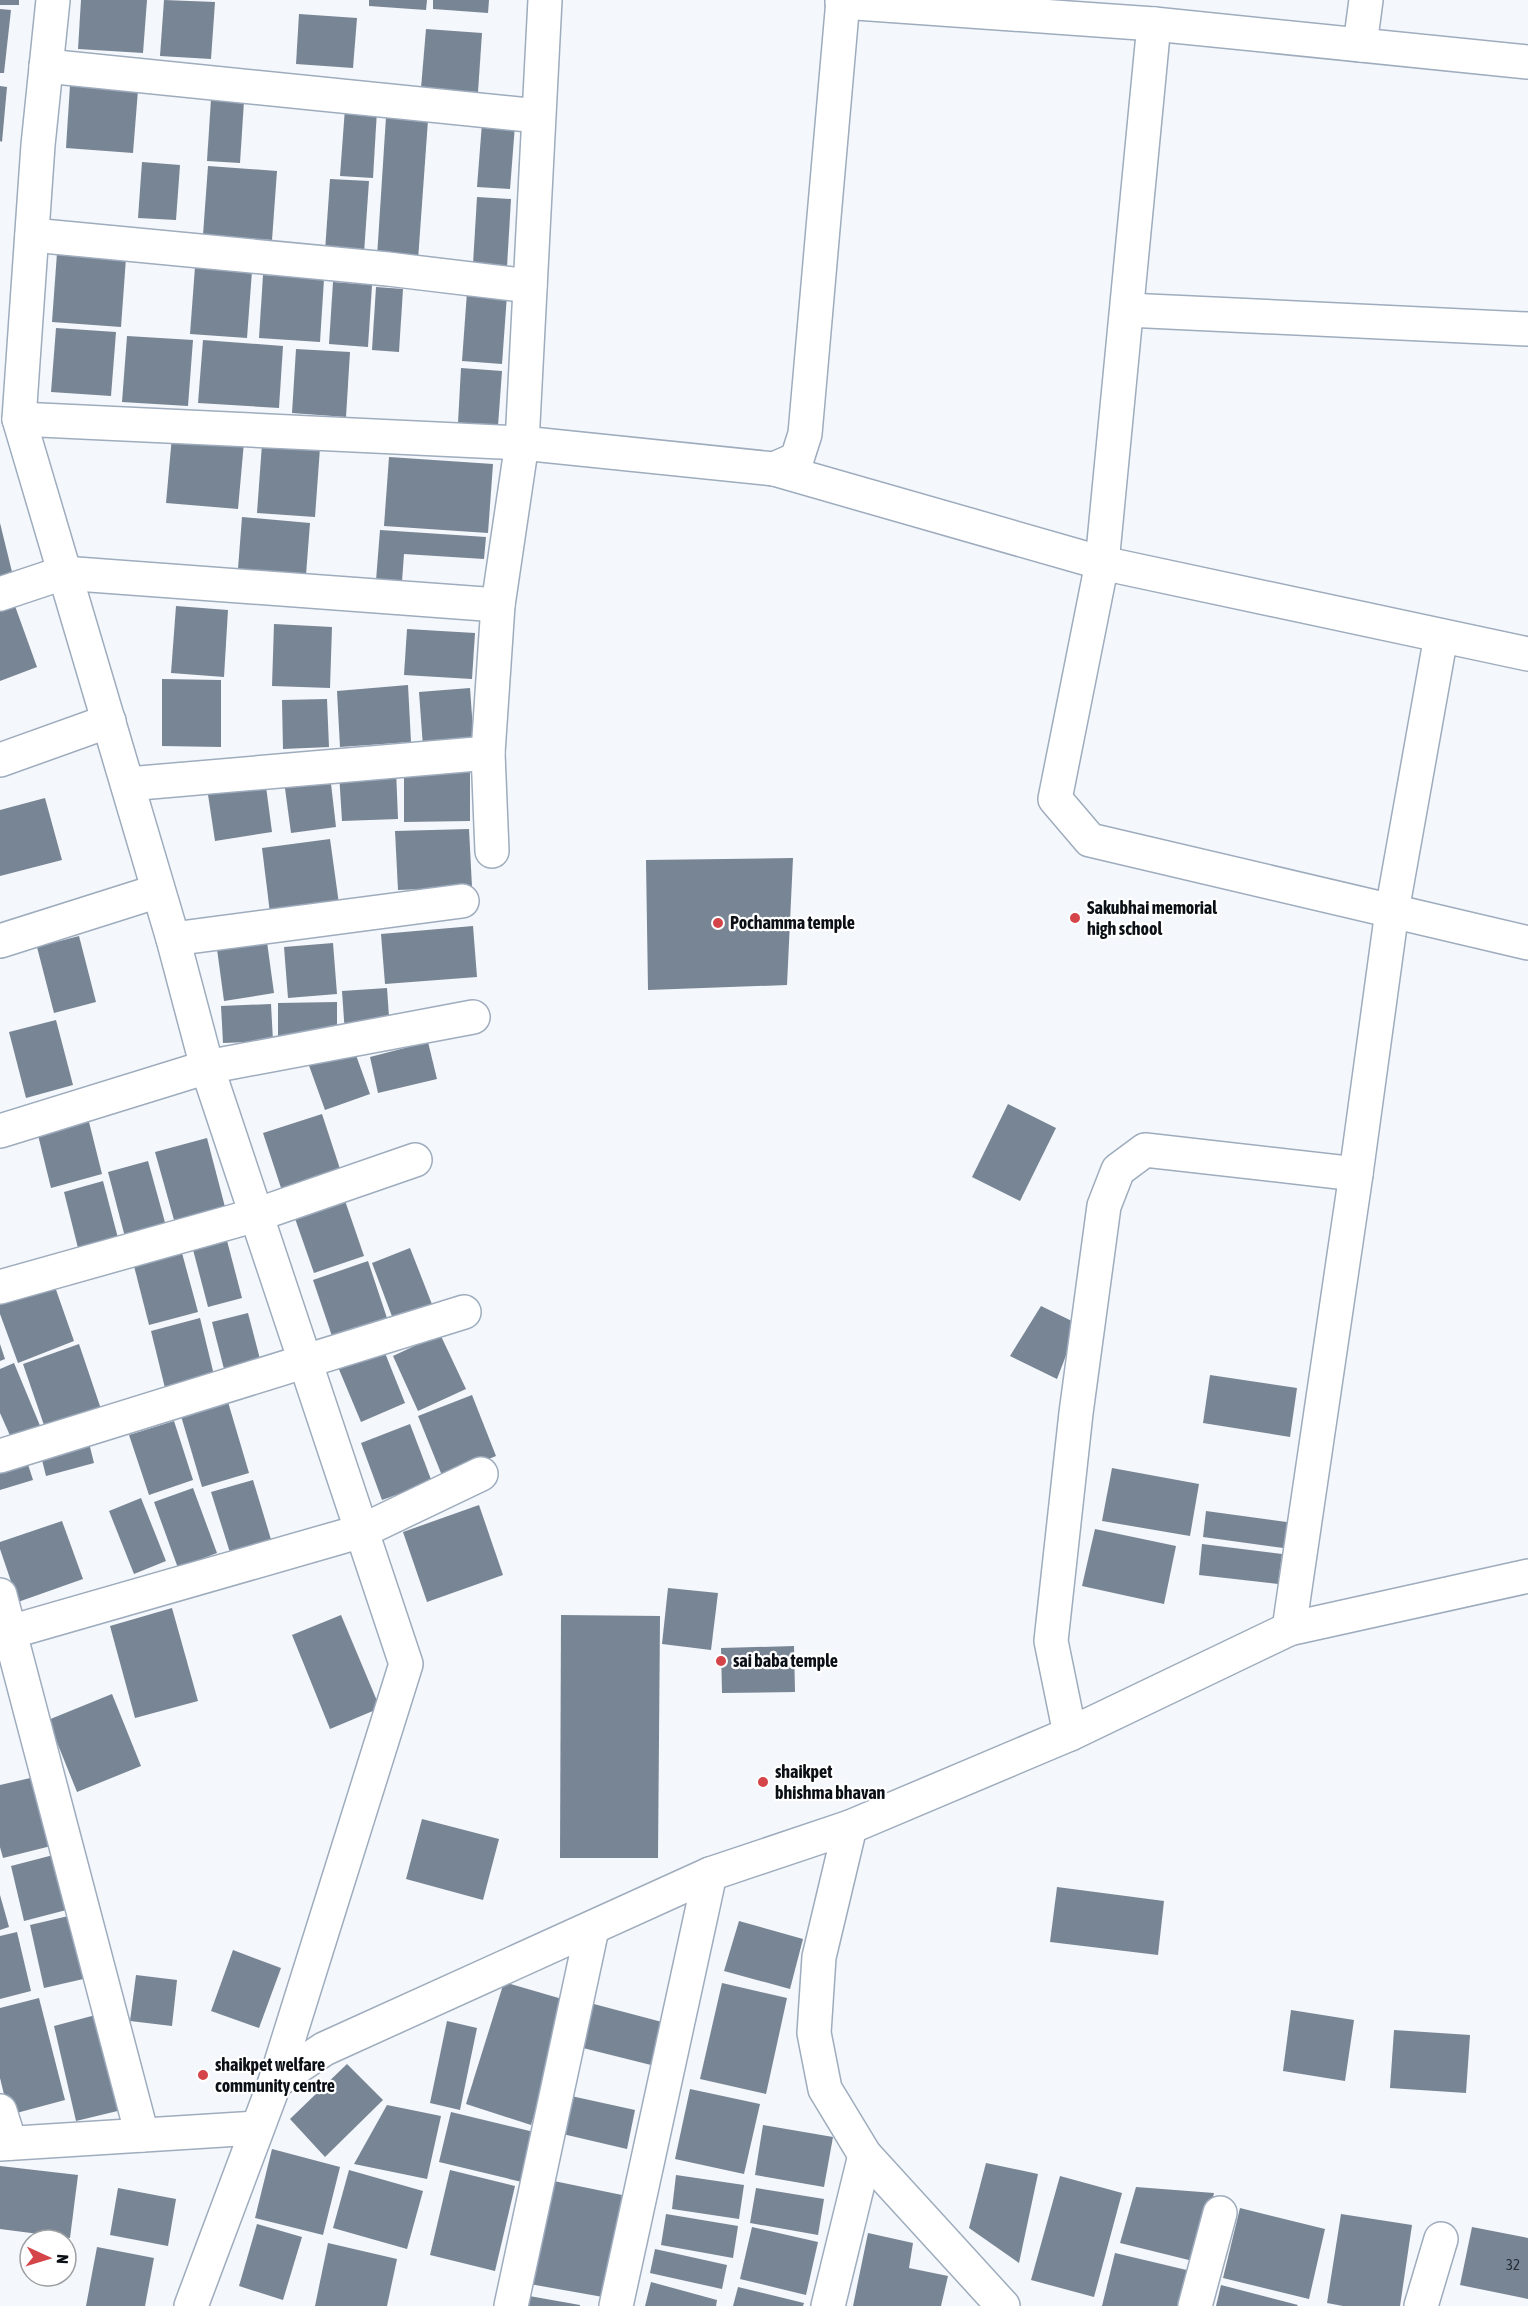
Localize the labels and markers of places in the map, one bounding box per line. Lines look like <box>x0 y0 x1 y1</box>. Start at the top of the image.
place label: Sakubhai memorial high school <box>1087 897 1217 939</box>
marker: Sakubhai memorial high school <box>1068 911 1082 925</box>
place label: Pochamma temple <box>730 912 855 933</box>
marker: Pochamma temple <box>711 916 725 930</box>
place label: sai baba temple <box>733 1650 838 1671</box>
marker: sai baba temple <box>714 1654 728 1668</box>
place label: shaikpet bhishma bhavan <box>775 1761 886 1803</box>
marker: shaikpet bhishma bhavan <box>756 1775 770 1789</box>
place label: shaikpet welfare community centre <box>215 2054 335 2096</box>
marker: shaikpet welfare community centre <box>196 2068 210 2082</box>

